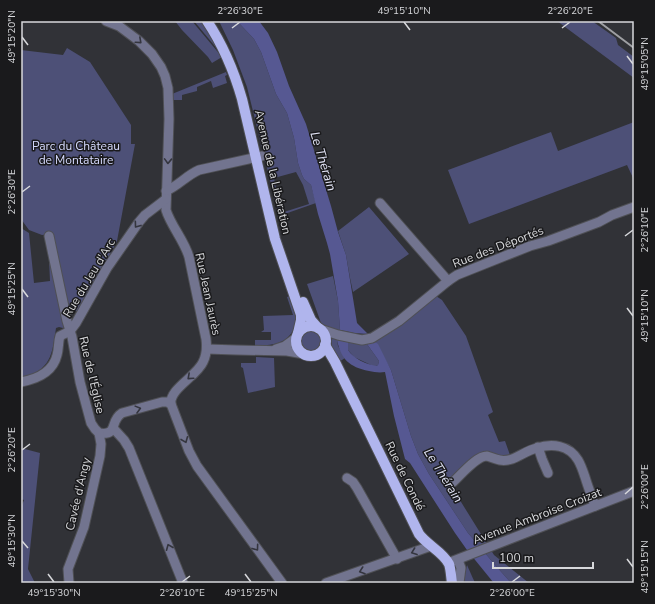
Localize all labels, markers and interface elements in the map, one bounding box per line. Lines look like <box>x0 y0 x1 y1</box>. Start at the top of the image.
text: 2°26'30"E <box>217 4 263 18</box>
text: 49°15'10"N <box>377 4 431 18</box>
text: 2°26'20"E <box>547 4 593 18</box>
text: 49°15'20"N <box>5 10 19 64</box>
one-way arrow <box>134 37 142 44</box>
text: 49°15'05"N <box>638 37 652 91</box>
street label: Avenue de la Libération <box>251 108 295 236</box>
water label: Le Thérain <box>305 129 341 193</box>
park label: Parc du Château de Montataire <box>32 138 120 168</box>
one-way arrow <box>163 158 172 164</box>
text: 2°26'30"E <box>5 169 19 215</box>
text: 2°26'10"E <box>638 207 652 253</box>
one-way arrow <box>134 221 142 228</box>
street label: Rue des Déportés <box>450 222 546 272</box>
street label: Rue du Jeu d'Arc <box>59 235 119 320</box>
street label: Rue Jean Jaurès <box>191 251 225 337</box>
text: 49°15'25"N <box>5 262 19 316</box>
text: 49°15'10"N <box>638 289 652 343</box>
street label: Rue de l'Église <box>75 335 109 415</box>
one-way arrow <box>188 373 195 380</box>
one-way arrow <box>134 405 141 414</box>
text: 2°26'20"E <box>5 427 19 473</box>
one-way arrow <box>180 437 188 444</box>
street label: Rue de Condé <box>381 439 429 513</box>
water label: Le Thérain <box>419 445 467 506</box>
street label: Cavée d'Angy <box>62 455 94 532</box>
text: 2°26'00"E <box>638 464 652 510</box>
street label: Avenue Ambroise Croizat <box>470 484 604 548</box>
text: 49°15'30"N <box>5 514 19 568</box>
text: 49°15'15"N <box>638 540 652 594</box>
one-way arrow <box>166 543 174 551</box>
one-way arrow <box>251 544 258 551</box>
scale bar <box>493 544 593 570</box>
one-way arrow <box>411 548 418 556</box>
text: 100 m <box>499 550 534 566</box>
one-way arrow <box>358 566 365 574</box>
text: 49°15'30"N <box>27 586 81 600</box>
text: 2°26'10"E <box>159 586 205 600</box>
text: 49°15'25"N <box>224 586 278 600</box>
text: 2°26'00"E <box>489 586 535 600</box>

